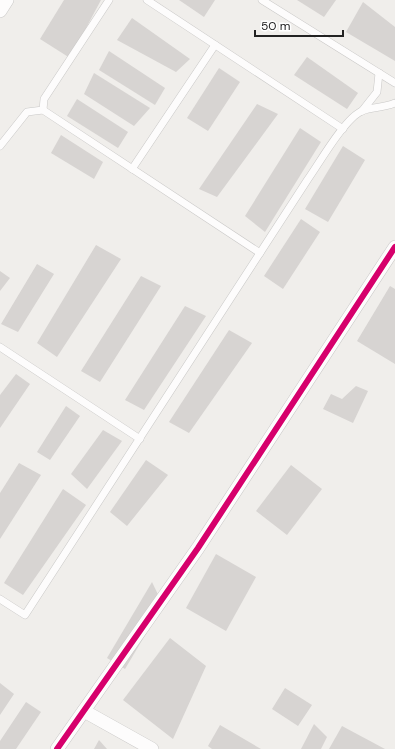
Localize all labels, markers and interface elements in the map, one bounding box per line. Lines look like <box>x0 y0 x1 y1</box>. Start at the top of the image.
scale bar <box>255 12 343 38</box>
text: 50 m <box>261 18 290 34</box>

